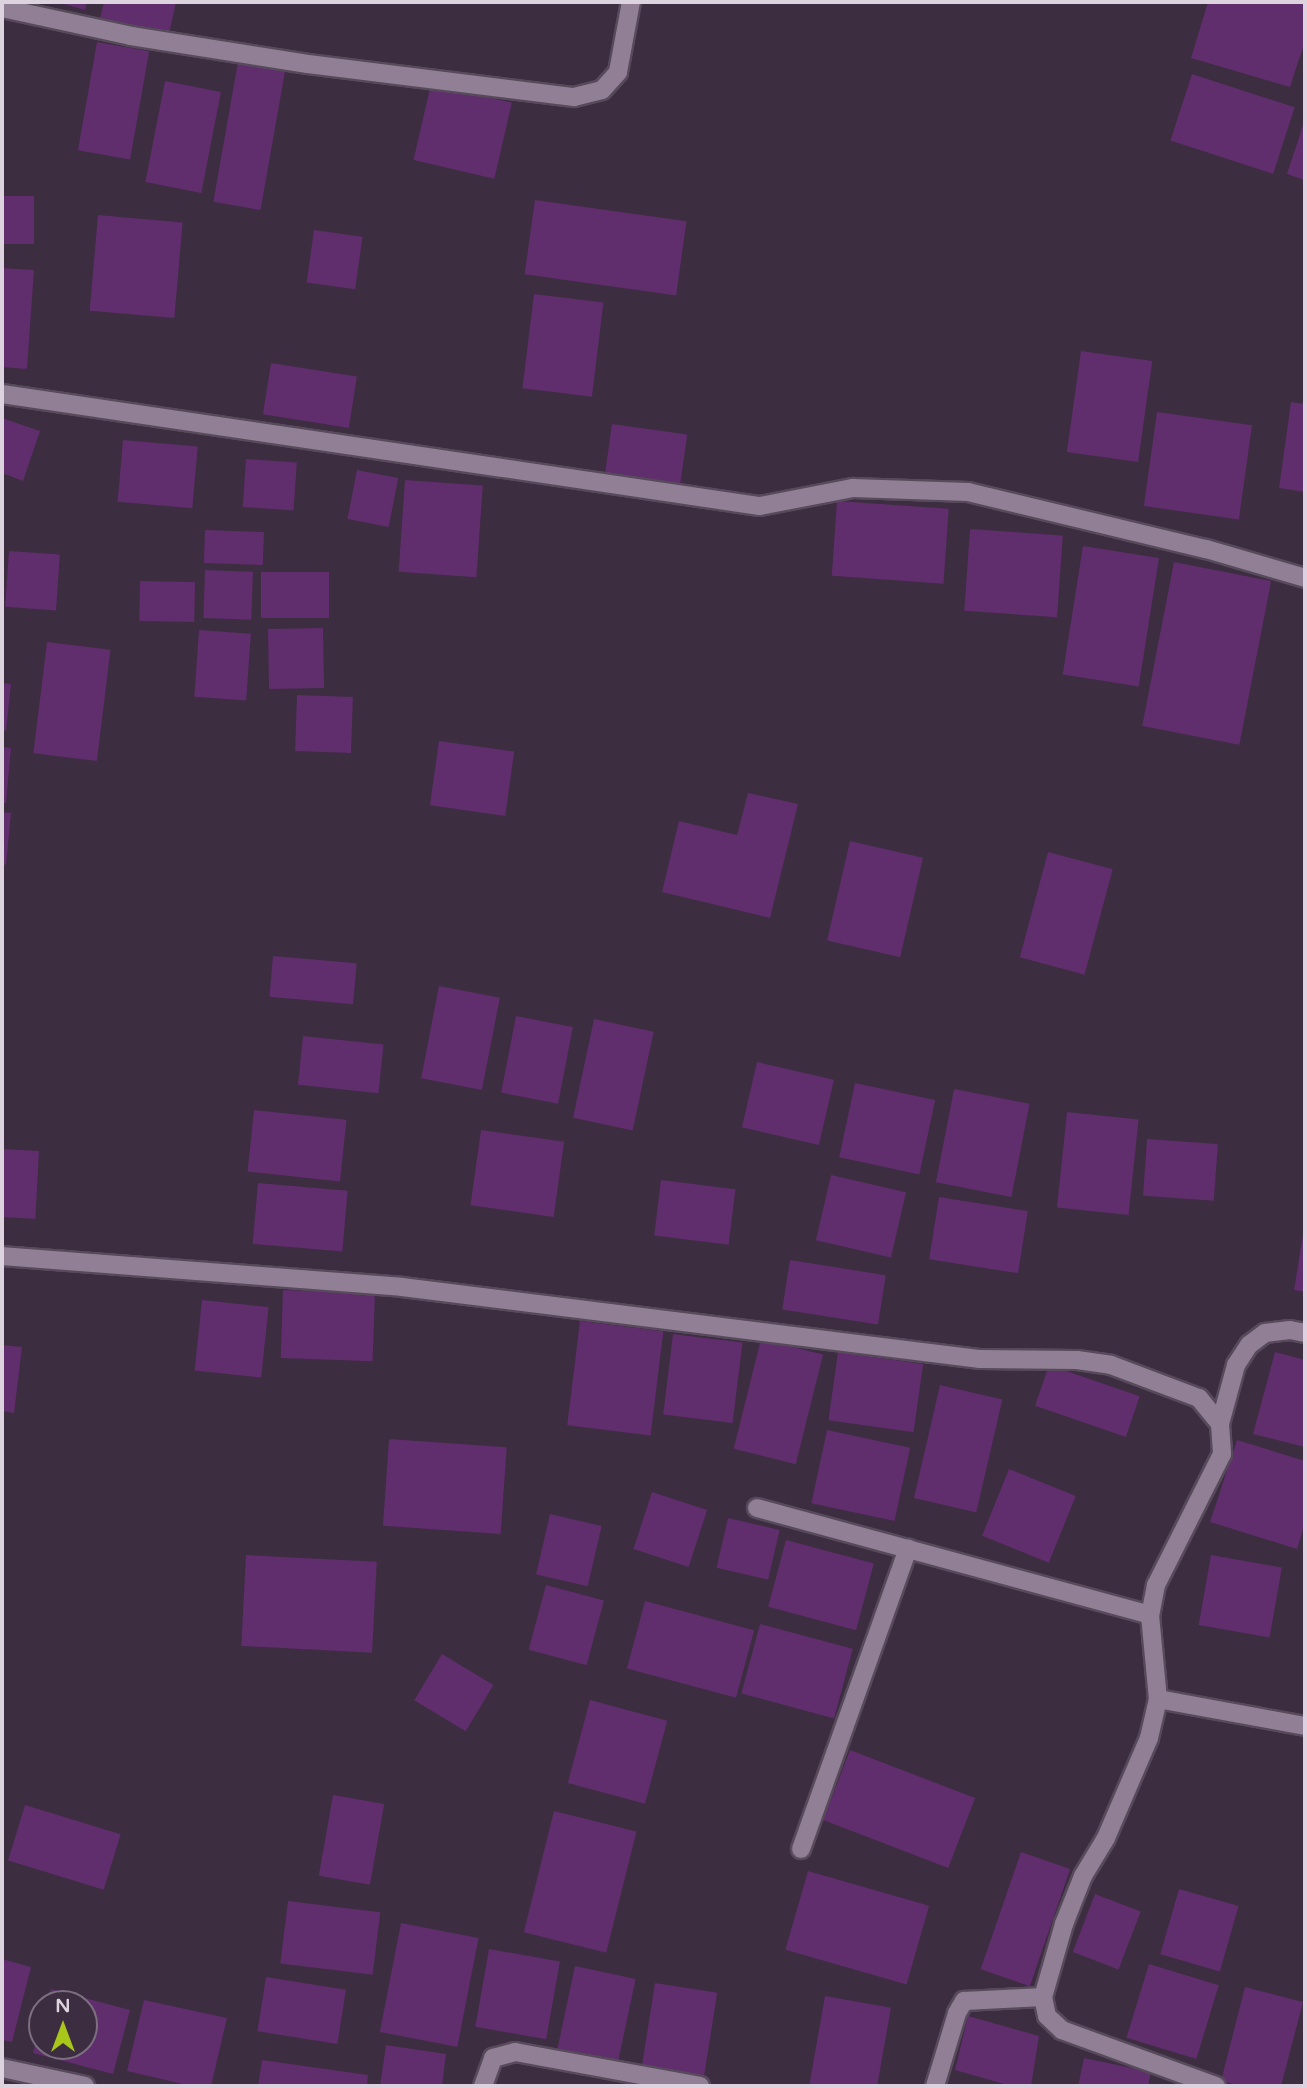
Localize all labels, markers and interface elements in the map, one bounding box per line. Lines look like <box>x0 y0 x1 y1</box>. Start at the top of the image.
north arrow <box>28 1990 98 2060</box>
text: N <box>55 1995 71 2017</box>

